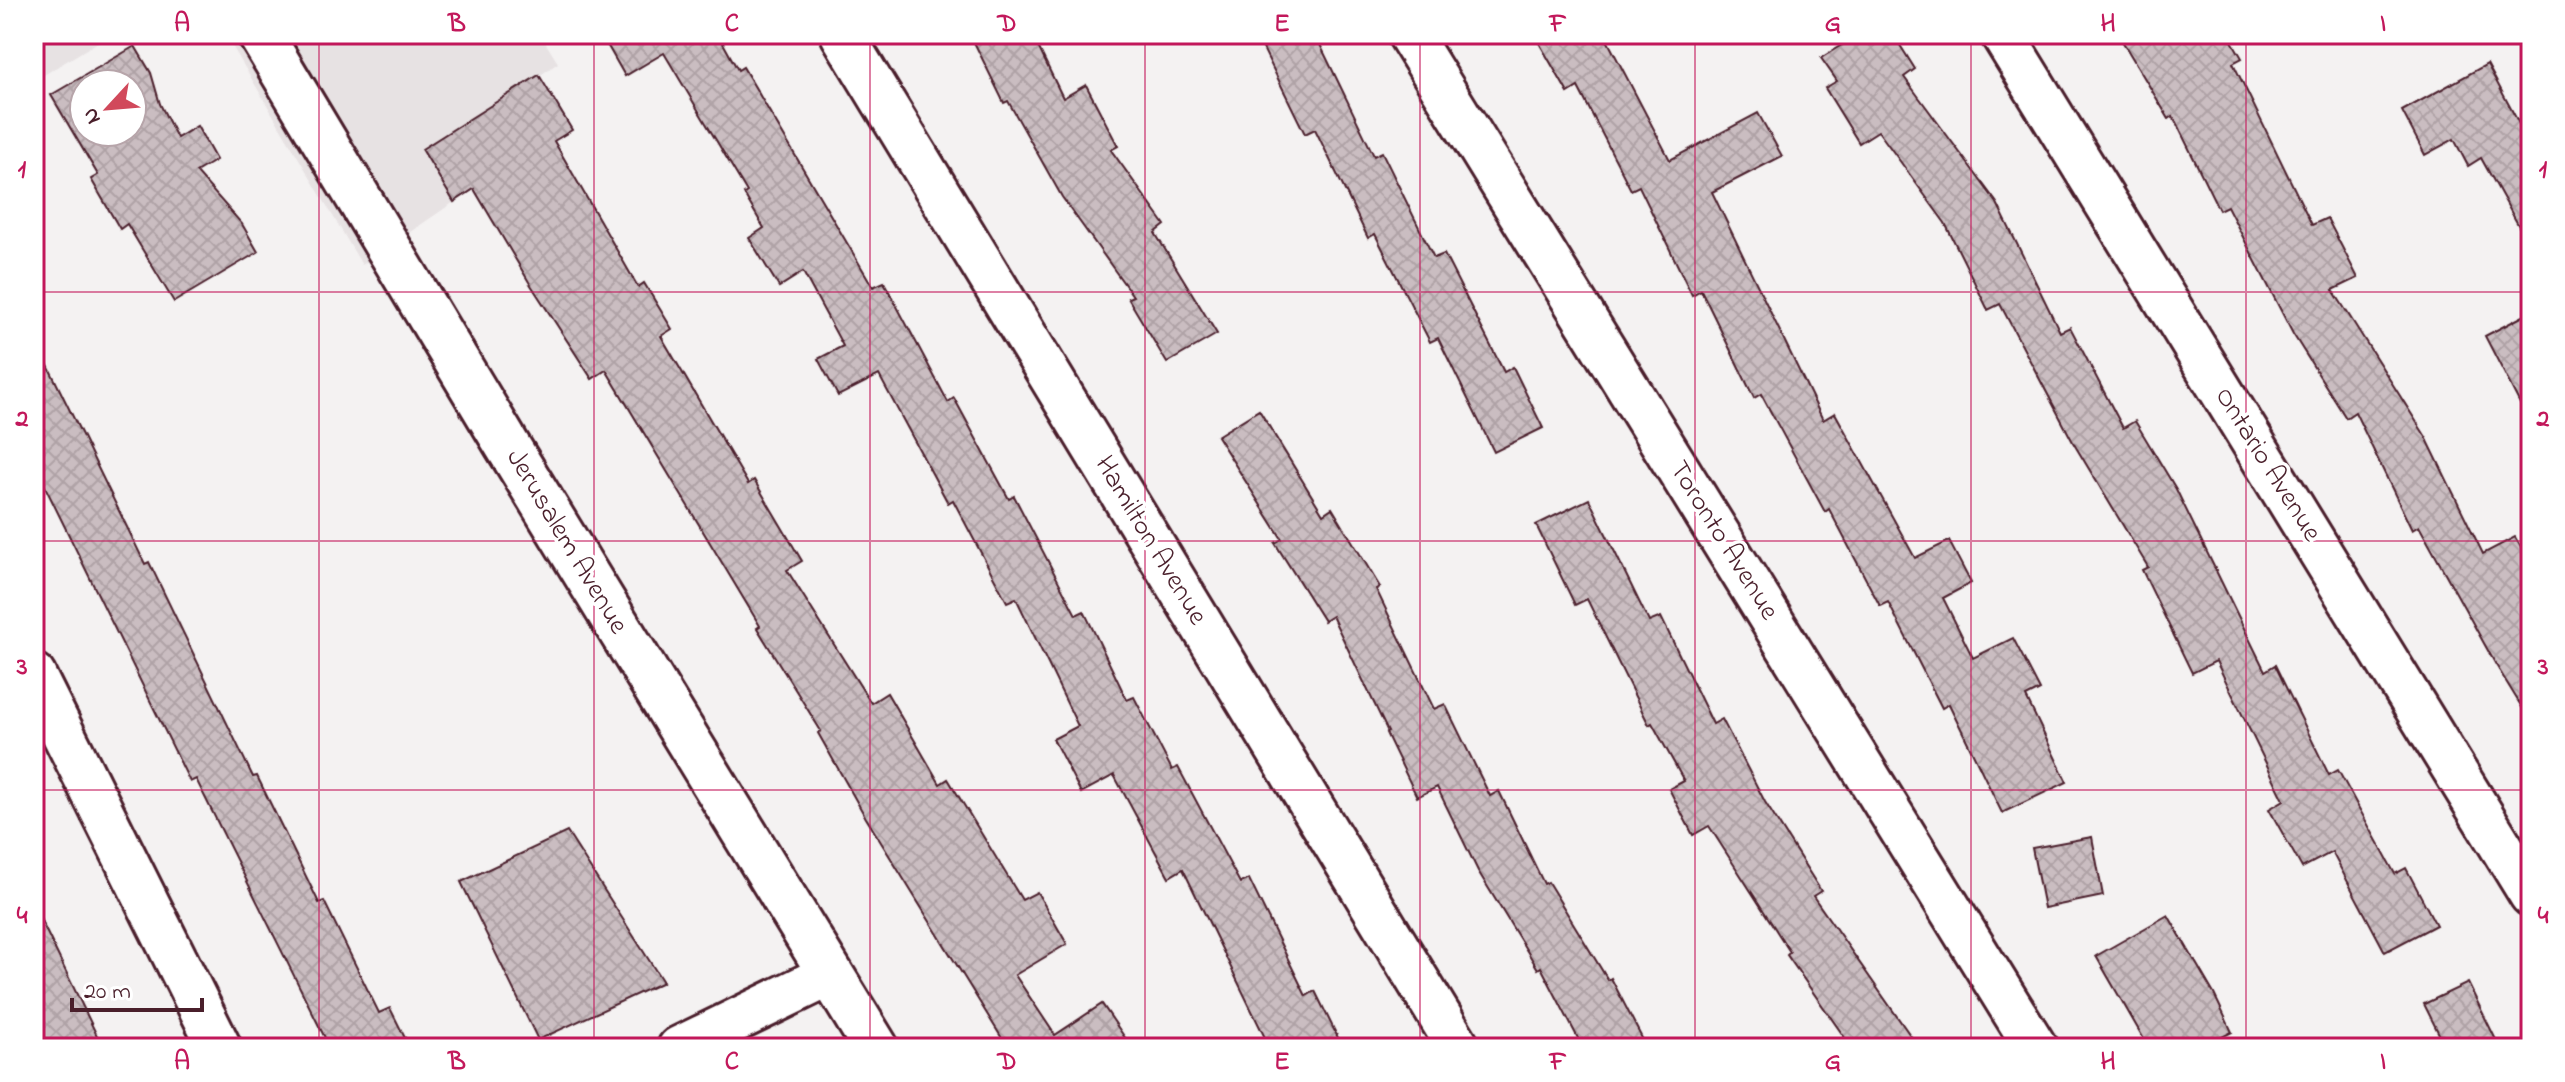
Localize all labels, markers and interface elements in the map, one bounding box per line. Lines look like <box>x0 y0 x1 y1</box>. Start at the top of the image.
text: A <box>174 6 190 44</box>
text: B <box>447 6 466 44</box>
text: C <box>725 6 739 44</box>
text: D <box>996 6 1017 44</box>
text: E <box>1274 6 1290 44</box>
text: F <box>1548 6 1567 44</box>
text: G <box>1825 6 1841 44</box>
text: H <box>2100 6 2116 44</box>
text: I <box>2380 6 2386 44</box>
north arrow <box>68 68 148 148</box>
text: N <box>75 102 110 129</box>
text: 1 <box>18 152 27 190</box>
text: 1 <box>2539 152 2548 190</box>
street label: Ontario Avenue <box>2203 380 2331 551</box>
text: 2 <box>15 401 29 439</box>
text: 2 <box>2536 401 2550 439</box>
street label: Jerusalem Avenue <box>494 441 638 643</box>
street label: Hamilton Avenue <box>1083 448 1217 634</box>
street label: Toronto Avenue <box>1658 453 1789 629</box>
text: 3 <box>16 649 28 687</box>
text: 3 <box>2537 649 2549 687</box>
text: 4 <box>17 898 28 936</box>
text: 4 <box>2538 898 2549 936</box>
scale bar <box>72 962 202 1012</box>
text: 20 m <box>84 975 131 1010</box>
text: A <box>174 1044 190 1082</box>
text: B <box>447 1044 466 1082</box>
text: C <box>725 1044 739 1082</box>
text: D <box>996 1044 1017 1082</box>
text: E <box>1274 1044 1290 1082</box>
text: F <box>1548 1044 1567 1082</box>
text: G <box>1825 1044 1841 1082</box>
text: H <box>2100 1044 2116 1082</box>
text: I <box>2380 1044 2386 1082</box>

